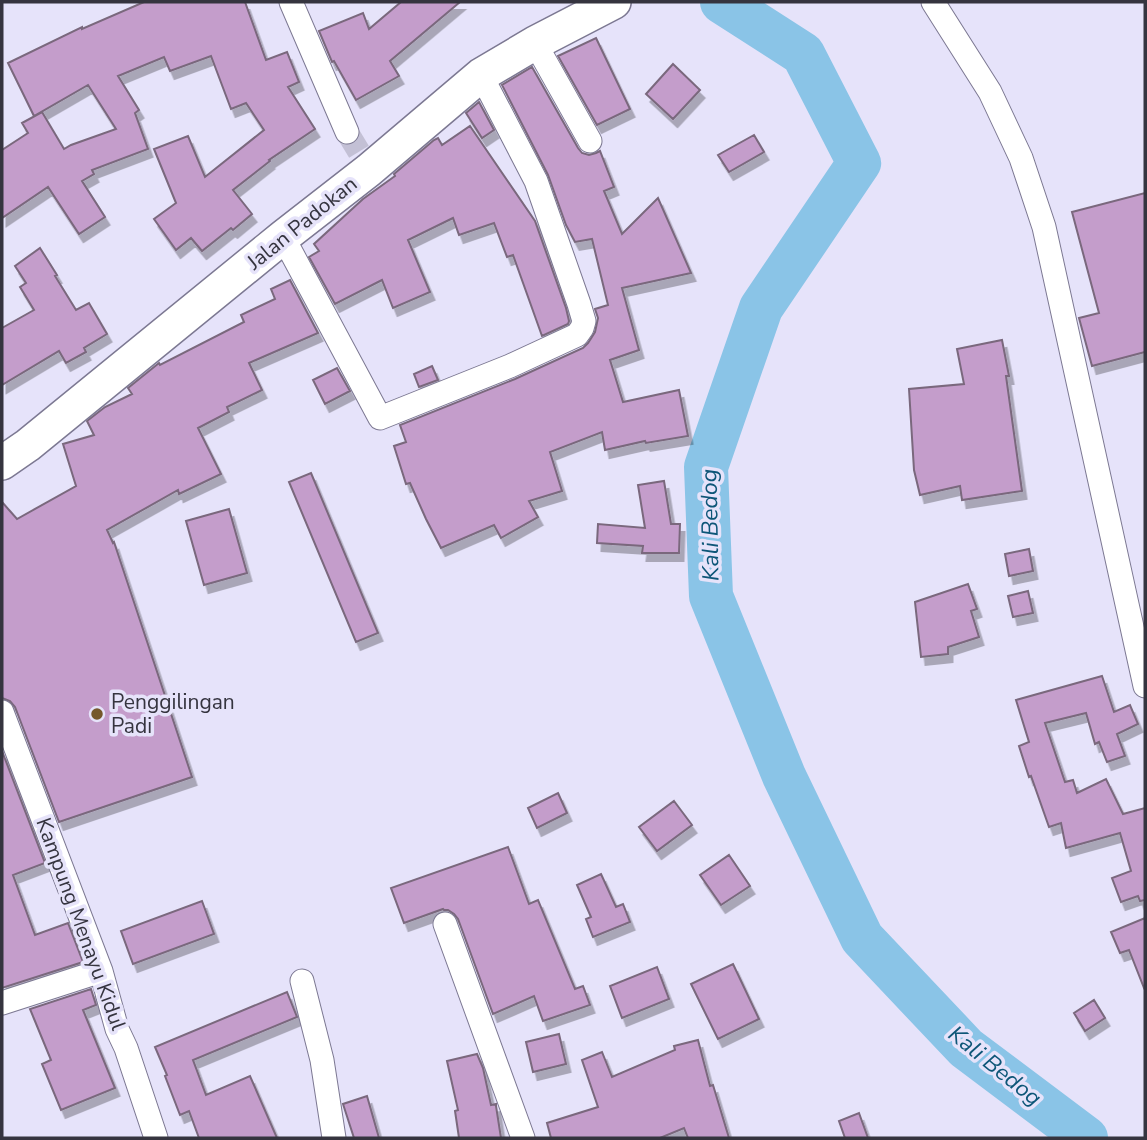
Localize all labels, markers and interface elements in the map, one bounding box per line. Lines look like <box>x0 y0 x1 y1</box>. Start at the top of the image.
street label: Jalan Padokan <box>240 170 363 277</box>
water label: Kali Bedog <box>694 469 726 581</box>
place label: Penggilingan Padi <box>111 688 235 740</box>
marker: Penggilingan Padi <box>89 706 105 722</box>
street label: Kampung Menayu Kidul <box>30 814 133 1035</box>
water label: Kali Bedog <box>942 1019 1048 1113</box>

